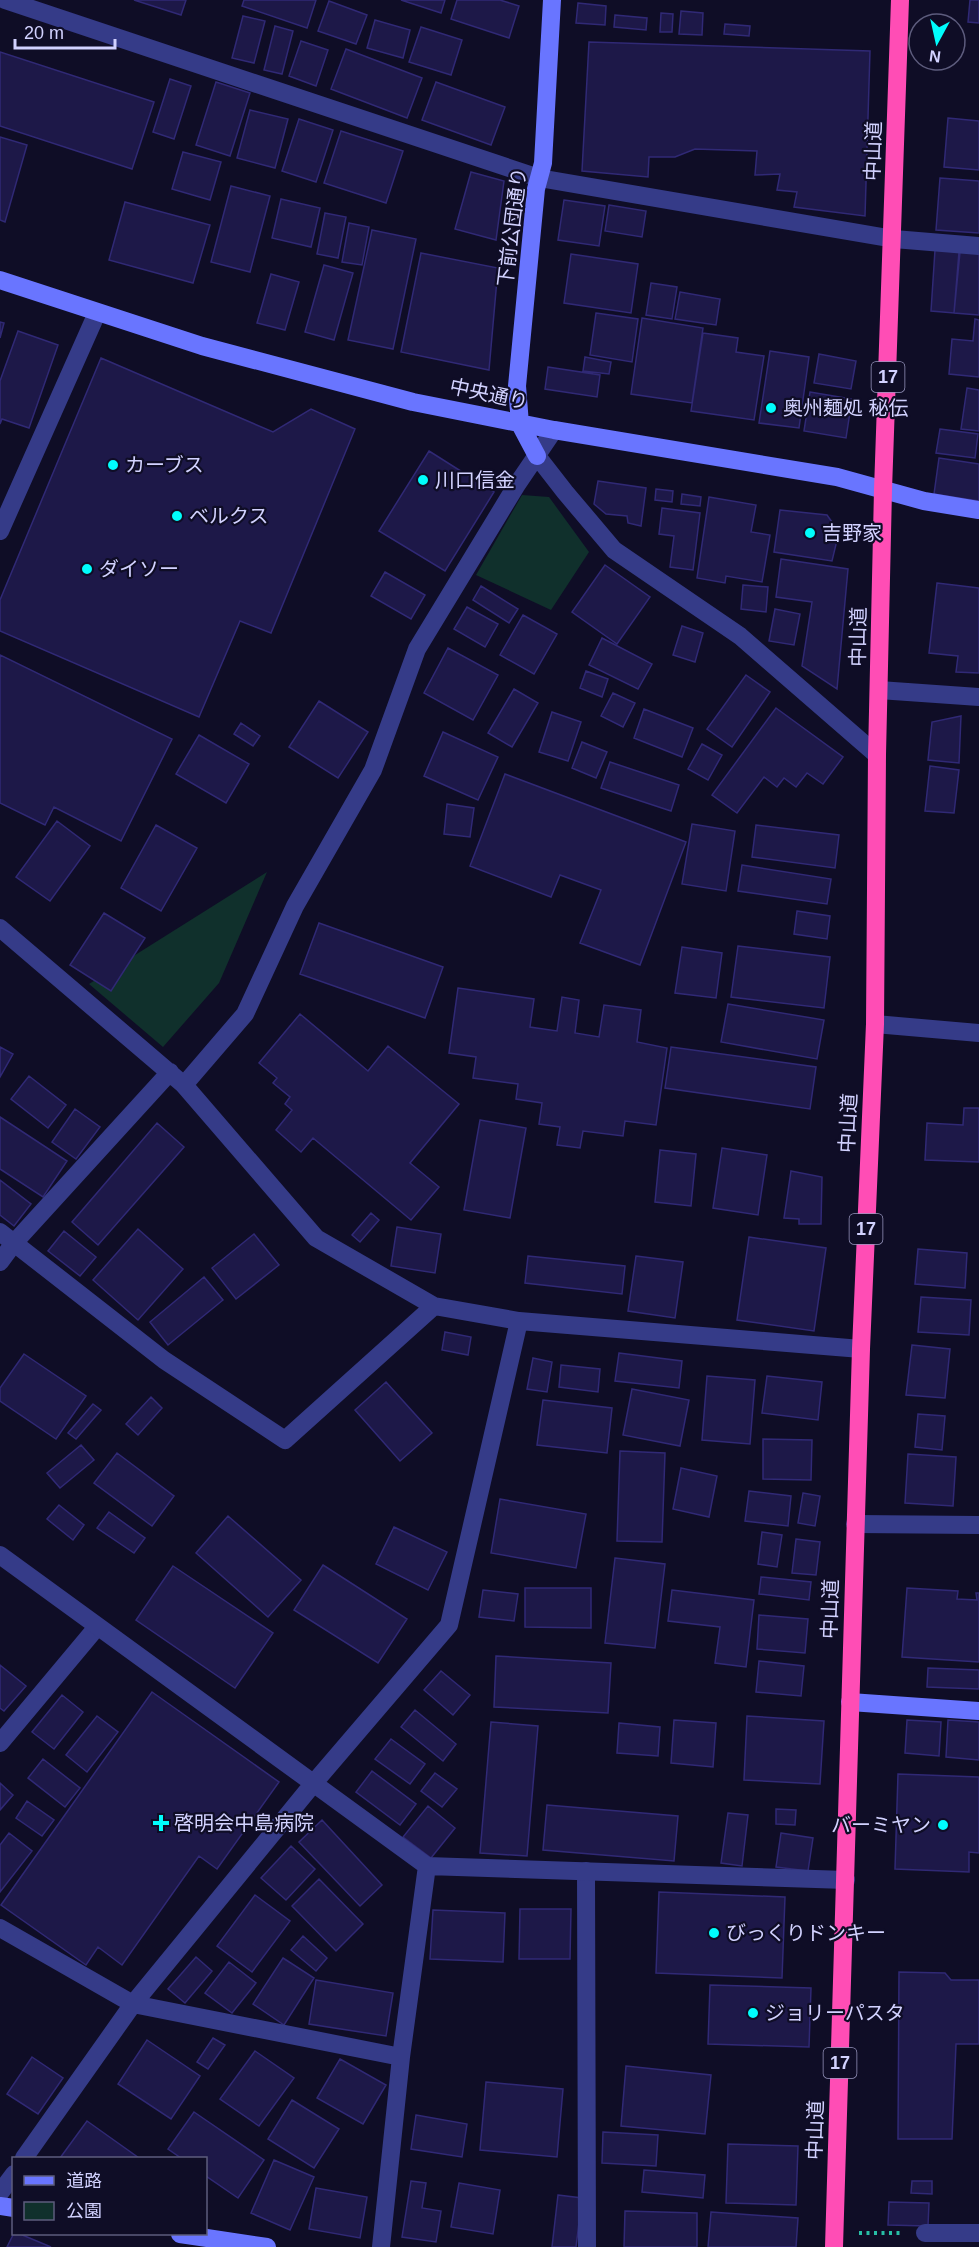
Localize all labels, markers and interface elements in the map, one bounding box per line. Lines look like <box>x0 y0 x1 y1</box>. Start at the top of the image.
scale bar <box>15 12 116 50</box>
north arrow <box>907 12 967 72</box>
text: 20 m <box>24 23 64 43</box>
text: N <box>928 47 942 66</box>
street label: 中山道 <box>861 121 885 181</box>
street label: 下前公団通り <box>494 166 530 288</box>
road number: 17 <box>872 362 904 392</box>
street label: 中央通り <box>448 375 530 413</box>
place label: 奥州麺処 秘伝 <box>783 397 909 419</box>
marker: 奥州麺処 秘伝 <box>764 401 778 415</box>
place label: カーブス <box>125 454 204 476</box>
marker: カーブス <box>106 458 120 472</box>
place label: 川口信金 <box>435 469 515 491</box>
marker: 川口信金 <box>416 473 430 487</box>
place label: ベルクス <box>189 505 268 527</box>
marker: ベルクス <box>170 509 184 523</box>
place label: 吉野家 <box>822 522 882 544</box>
marker: 吉野家 <box>803 526 817 540</box>
place label: ダイソー <box>99 558 179 580</box>
marker: ダイソー <box>80 562 94 576</box>
street label: 中山道 <box>846 607 870 667</box>
street label: 中山道 <box>835 1092 861 1154</box>
road number: 17 <box>850 1214 882 1244</box>
street label: 中山道 <box>818 1579 842 1639</box>
place label: 啓明会中島病院 <box>174 1812 314 1834</box>
marker: 啓明会中島病院 <box>152 1814 170 1832</box>
place label: バーミヤン <box>831 1814 931 1836</box>
marker: バーミヤン <box>936 1818 950 1832</box>
place label: びっくりドンキー <box>726 1922 886 1944</box>
marker: びっくりドンキー <box>707 1926 721 1940</box>
place label: ジョリーパスタ <box>765 2002 905 2024</box>
marker: ジョリーパスタ <box>746 2006 760 2020</box>
road number: 17 <box>824 2048 856 2078</box>
street label: 中山道 <box>803 2100 827 2160</box>
legend <box>12 2157 207 2235</box>
text: 道路 <box>66 2171 102 2191</box>
text: 公園 <box>66 2201 102 2221</box>

